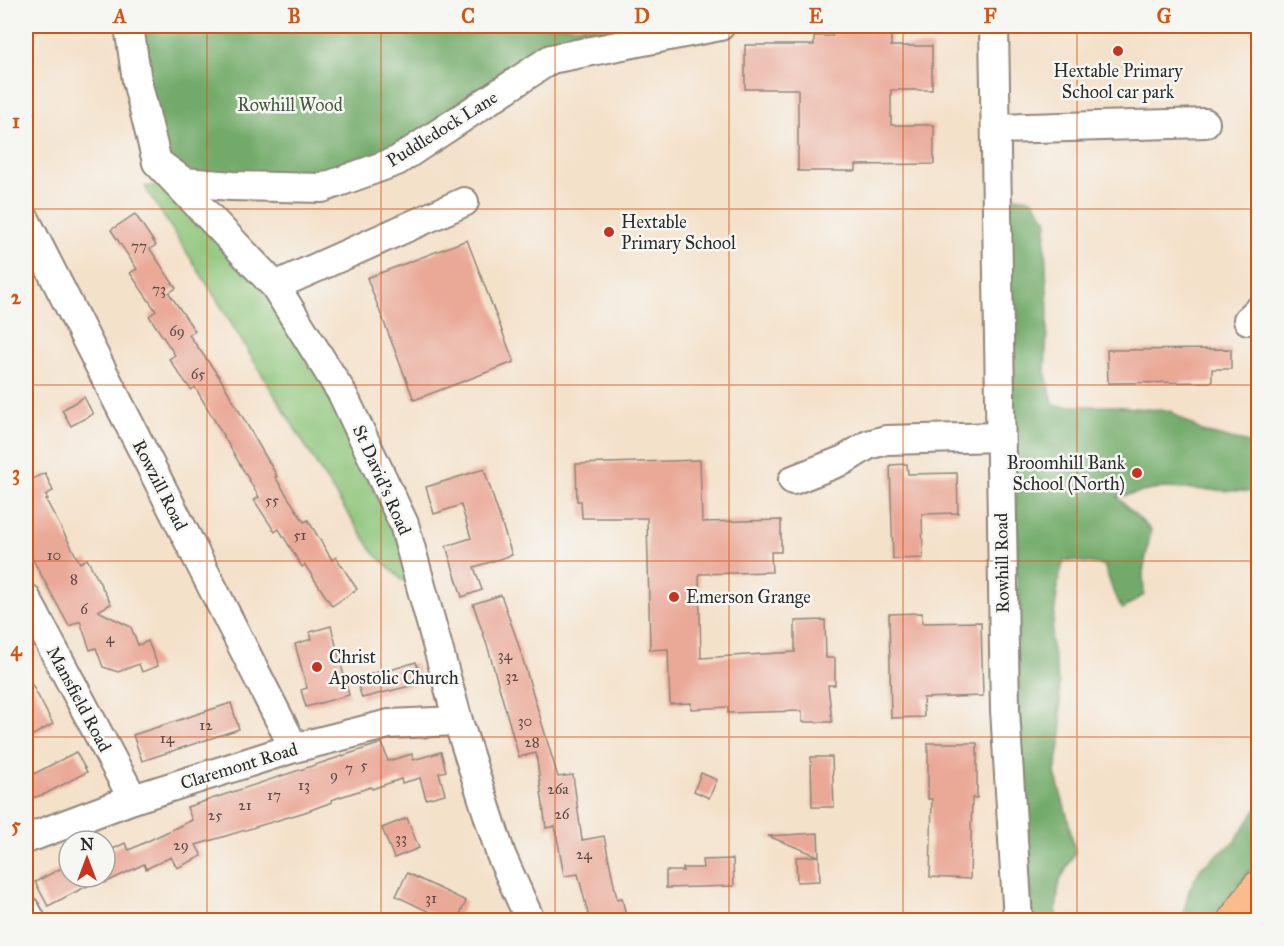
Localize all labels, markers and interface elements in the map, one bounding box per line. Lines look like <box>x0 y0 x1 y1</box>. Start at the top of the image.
text: A <box>111 4 127 28</box>
text: B <box>287 4 301 28</box>
text: C <box>461 4 475 28</box>
text: D <box>634 4 650 28</box>
text: E <box>809 4 824 28</box>
text: F <box>983 4 997 28</box>
text: G <box>1157 4 1172 28</box>
marker: Hextable Primary School car park <box>1111 44 1125 58</box>
place label: Hextable Primary School car park <box>1053 60 1183 103</box>
street label: Puddledock Lane <box>383 86 501 172</box>
park label: Rowhill Wood <box>237 94 343 116</box>
text: 1 <box>12 109 20 133</box>
place label: Hextable Primary School <box>621 211 736 254</box>
marker: Hextable Primary School <box>602 225 616 239</box>
house number: 77 <box>131 237 147 255</box>
house number: 73 <box>152 280 166 298</box>
text: 2 <box>11 285 22 309</box>
house number: 69 <box>169 322 185 340</box>
house number: 65 <box>191 365 205 383</box>
street label: St David's Road <box>348 422 416 538</box>
street label: Rowzill Road <box>128 436 192 534</box>
place label: Broomhill Bank School (North) <box>1007 452 1126 496</box>
text: 3 <box>12 461 20 486</box>
marker: Broomhill Bank School (North) <box>1130 466 1144 480</box>
house number: 55 <box>265 491 279 509</box>
street label: Rowhill Road <box>990 513 1014 613</box>
house number: 51 <box>294 526 307 544</box>
house number: 10 <box>47 546 61 564</box>
house number: 8 <box>70 570 78 588</box>
place label: Emerson Grange <box>686 586 811 609</box>
marker: Emerson Grange <box>667 590 681 604</box>
house number: 6 <box>80 600 89 618</box>
house number: 4 <box>106 629 115 647</box>
text: 4 <box>10 637 22 662</box>
street label: Mansfield Road <box>42 642 116 756</box>
place label: Christ Apostolic Church <box>328 646 459 689</box>
house number: 34 <box>498 646 513 664</box>
marker: Christ Apostolic Church <box>310 660 324 674</box>
house number: 32 <box>505 667 519 685</box>
house number: 30 <box>518 712 532 730</box>
house number: 12 <box>199 716 213 734</box>
house number: 14 <box>160 729 175 747</box>
house number: 28 <box>524 733 540 751</box>
street label: Claremont Road <box>178 738 300 794</box>
house number: 5 <box>361 756 368 774</box>
house number: 7 <box>345 759 353 777</box>
house number: 9 <box>330 766 338 784</box>
house number: 13 <box>298 776 310 794</box>
house number: 26a <box>547 780 569 798</box>
house number: 17 <box>267 786 281 804</box>
house number: 21 <box>238 796 252 814</box>
house number: 26 <box>554 805 571 823</box>
house number: 25 <box>208 806 222 824</box>
text: 5 <box>11 813 21 837</box>
north arrow <box>57 829 117 889</box>
house number: 33 <box>395 829 407 847</box>
text: N <box>80 835 94 854</box>
house number: 29 <box>173 836 189 854</box>
house number: 24 <box>576 845 593 863</box>
house number: 31 <box>425 889 437 907</box>

